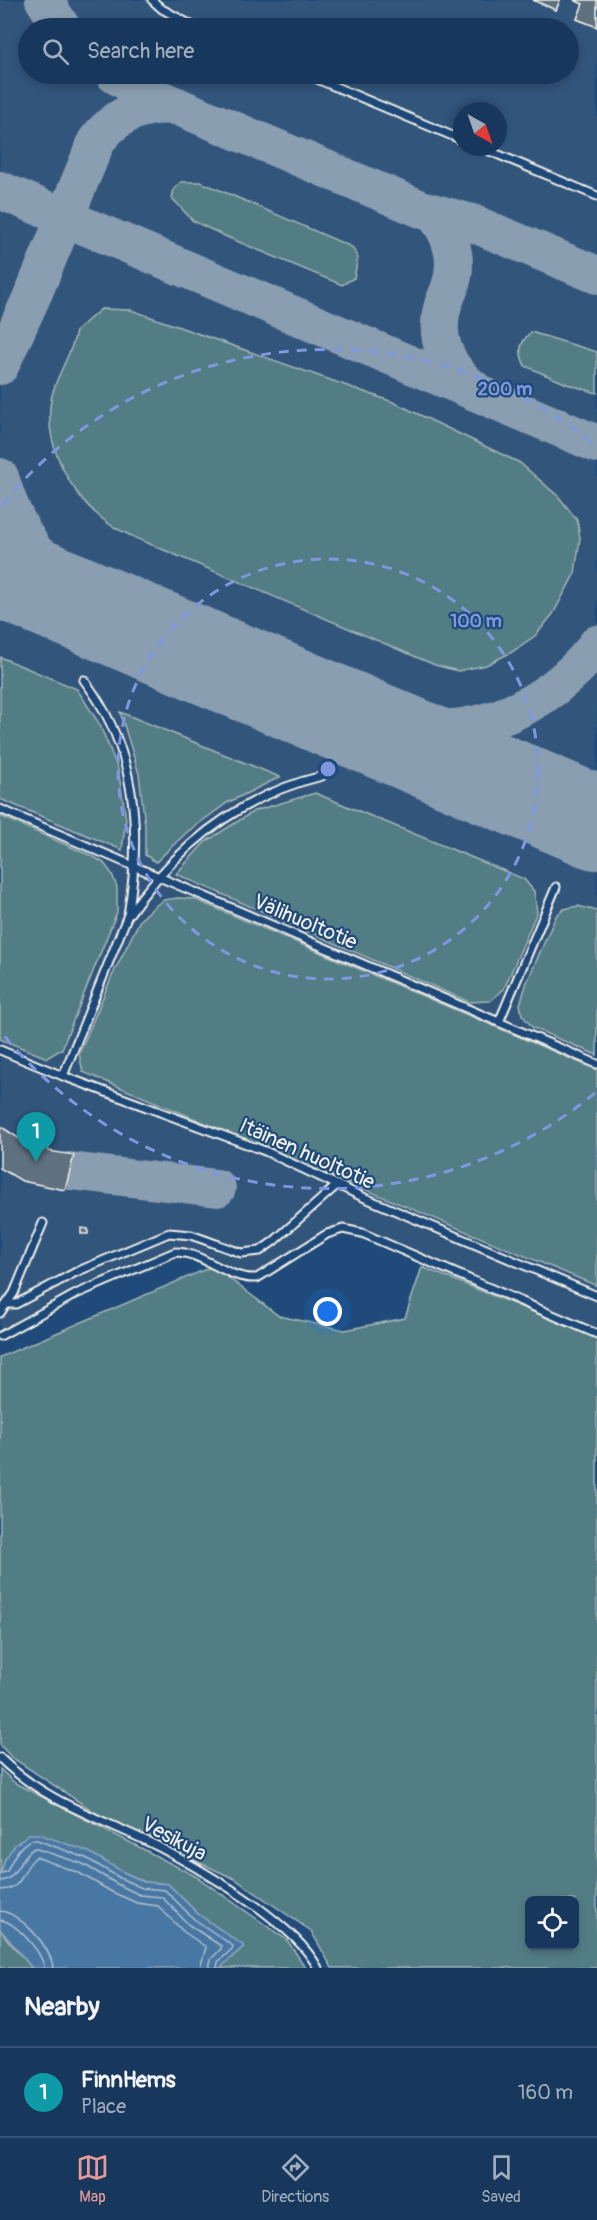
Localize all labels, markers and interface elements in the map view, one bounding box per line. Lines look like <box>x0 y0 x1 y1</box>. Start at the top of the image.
search box <box>18 18 579 84</box>
icon: search <box>39 35 72 68</box>
text: Search here <box>87 37 194 65</box>
north arrow <box>453 102 507 156</box>
text: 200 m <box>478 378 532 401</box>
text: 100 m <box>450 610 502 633</box>
centre of rings <box>318 759 338 779</box>
street label: Välihuoltotie <box>249 888 362 956</box>
pin: 1 <box>16 1112 56 1162</box>
street label: Itäinen huoltotie <box>235 1112 379 1196</box>
your location <box>313 1297 342 1326</box>
street label: Vesikuja <box>137 1811 211 1867</box>
map controls <box>525 1896 579 1950</box>
button: locate <box>525 1896 579 1950</box>
text: Nearby <box>24 1991 100 2023</box>
text: FinnHems <box>81 2066 176 2094</box>
text: 1 <box>40 2080 47 2105</box>
text: 160 m <box>518 2080 573 2105</box>
text: Place <box>81 2094 126 2119</box>
tab: Map <box>76 2151 109 2207</box>
tab: Directions <box>261 2151 329 2207</box>
tab: Saved <box>481 2151 521 2207</box>

